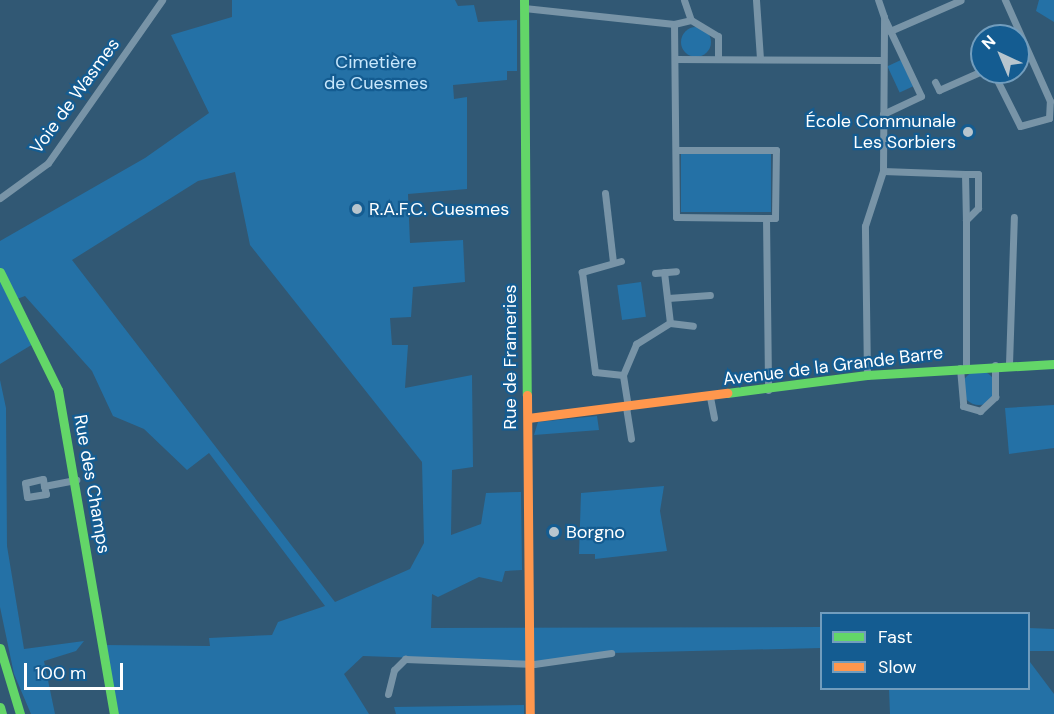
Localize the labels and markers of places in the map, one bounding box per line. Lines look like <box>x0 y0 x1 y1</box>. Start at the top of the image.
place label: École Communale Les Sorbiers <box>806 111 956 154</box>
marker: École Communale Les Sorbiers <box>961 125 975 139</box>
place label: R.A.F.C. Cuesmes <box>369 198 509 220</box>
marker: R.A.F.C. Cuesmes <box>350 202 364 216</box>
place label: Borgno <box>566 521 625 543</box>
marker: Borgno <box>547 525 561 539</box>

